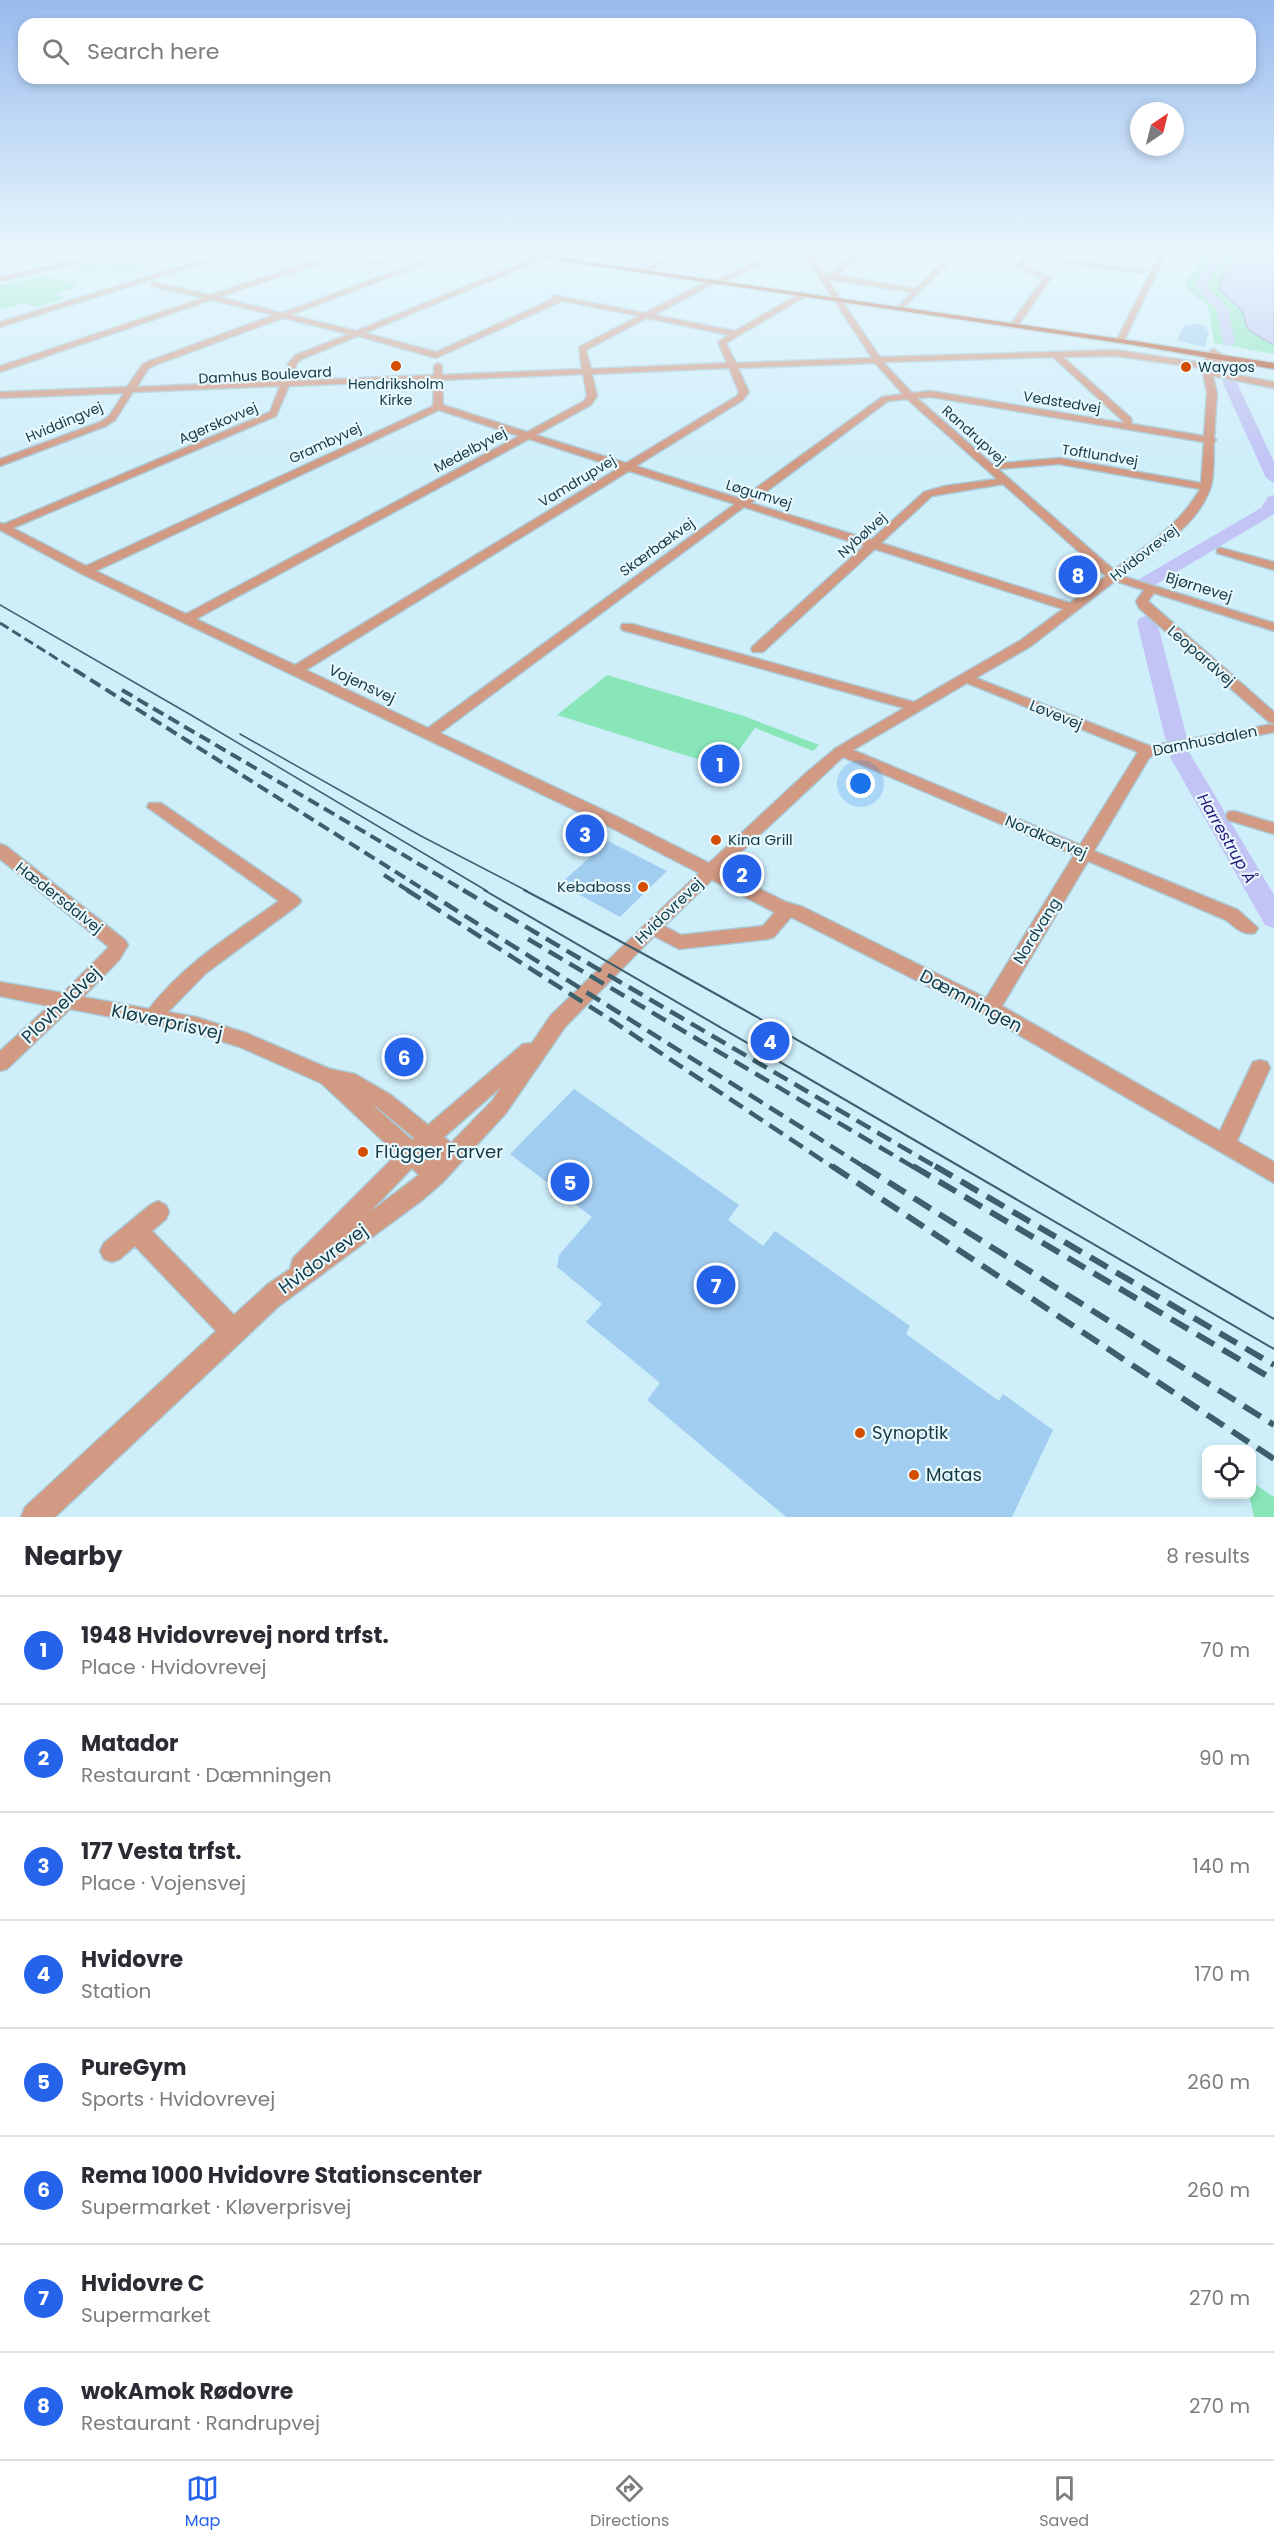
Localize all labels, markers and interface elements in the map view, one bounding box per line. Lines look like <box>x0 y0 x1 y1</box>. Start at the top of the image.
search box <box>18 18 1256 84</box>
icon: search <box>39 35 72 68</box>
text: Search here <box>87 36 220 67</box>
north arrow <box>1130 102 1184 156</box>
place label: Waygos <box>1198 357 1255 377</box>
marker: Hendriksholm Kirke <box>389 359 403 373</box>
marker: Waygos <box>1179 360 1193 374</box>
street label: Damhus Boulevard <box>198 362 332 388</box>
place label: Hendriksholm Kirke <box>348 374 444 410</box>
street label: Vedstedvej <box>1022 386 1102 418</box>
street label: Hviddingvej <box>22 397 106 447</box>
street label: Agerskovvej <box>175 397 261 449</box>
street label: Randrupvej <box>938 401 1010 469</box>
street label: Grambyvej <box>286 418 364 468</box>
street label: Medelbyvej <box>430 422 510 478</box>
street label: Toftlundvej <box>1060 439 1140 471</box>
street label: Vamdrupvej <box>535 450 619 512</box>
street label: Løgumvej <box>724 475 794 513</box>
street label: Nybølvej <box>833 508 891 562</box>
street label: Skærbækvej <box>616 513 698 581</box>
street label: Hvidovrevej <box>1106 520 1182 586</box>
pin: 8 <box>1058 552 1098 598</box>
street label: Bjørnevej <box>1163 566 1235 607</box>
street label: Leopardvej <box>1163 621 1239 691</box>
street label: Vojensvej <box>325 659 399 708</box>
street label: Løvevej <box>1027 694 1086 735</box>
street label: Damhusdalen <box>1151 720 1259 761</box>
pin: 1 <box>700 742 740 786</box>
your location <box>846 769 875 798</box>
water label: Harrestrup Å <box>1191 789 1262 888</box>
street label: Nordkærvej <box>1002 810 1090 863</box>
pin: 3 <box>566 812 604 856</box>
place label: Kina Grill <box>728 829 793 850</box>
marker: Kina Grill <box>709 833 723 847</box>
pin: 2 <box>722 852 762 896</box>
street label: Hædersdalvej <box>11 857 107 938</box>
street label: Hvidovrevej <box>630 873 707 948</box>
place label: Kebaboss <box>557 876 631 897</box>
marker: Kebaboss <box>636 880 650 894</box>
street label: Nordvang <box>1008 894 1065 968</box>
street label: Plovheldvej <box>15 960 106 1049</box>
street label: Dæmningen <box>915 963 1027 1038</box>
street label: Kløverprisvej <box>109 998 225 1045</box>
pin: 4 <box>750 1018 790 1064</box>
pin: 6 <box>384 1034 424 1080</box>
place label: Flügger Farver <box>375 1139 503 1164</box>
marker: Flügger Farver <box>356 1145 370 1159</box>
pin: 5 <box>550 1160 590 1204</box>
street label: Hvidovrevej <box>273 1218 372 1299</box>
pin: 7 <box>696 1262 736 1308</box>
place label: Synoptik <box>872 1420 949 1445</box>
marker: Synoptik <box>853 1426 867 1440</box>
map controls <box>1202 1445 1256 1499</box>
button: locate <box>1202 1445 1256 1499</box>
place label: Matas <box>926 1462 982 1487</box>
marker: Matas <box>907 1468 921 1482</box>
text: Nearby <box>24 1538 122 1574</box>
text: 8 results <box>1166 1542 1250 1570</box>
text: 1948 Hvidovrevej nord trfst. <box>81 1620 389 1651</box>
text: 1 <box>40 1636 47 1664</box>
text: 70 m <box>1201 1636 1250 1664</box>
text: Place · Hvidovrevej <box>81 1653 266 1681</box>
text: Matador <box>81 1728 178 1759</box>
text: 2 <box>38 1744 49 1772</box>
text: 90 m <box>1199 1744 1250 1772</box>
text: Restaurant · Dæmningen <box>81 1761 332 1789</box>
text: 177 Vesta trfst. <box>81 1836 242 1867</box>
text: 3 <box>37 1852 50 1880</box>
text: 140 m <box>1193 1852 1250 1880</box>
text: Place · Vojensvej <box>81 1869 246 1897</box>
text: Hvidovre <box>81 1944 183 1975</box>
text: 4 <box>37 1960 50 1988</box>
text: 170 m <box>1194 1960 1250 1988</box>
text: Station <box>81 1977 151 2005</box>
text: PureGym <box>81 2052 187 2083</box>
text: 5 <box>37 2068 50 2096</box>
text: 260 m <box>1187 2068 1250 2096</box>
text: Sports · Hvidovrevej <box>81 2085 275 2113</box>
text: Rema 1000 Hvidovre Stationscenter <box>81 2160 482 2191</box>
text: 6 <box>37 2176 50 2204</box>
text: 260 m <box>1187 2176 1250 2204</box>
text: Supermarket · Kløverprisvej <box>81 2193 351 2221</box>
text: Hvidovre C <box>81 2268 204 2299</box>
text: 7 <box>38 2284 49 2312</box>
text: 270 m <box>1189 2284 1250 2312</box>
text: Supermarket <box>81 2301 210 2329</box>
text: wokAmok Rødovre <box>81 2376 293 2407</box>
text: 8 <box>37 2392 50 2420</box>
text: 270 m <box>1189 2392 1250 2420</box>
text: Restaurant · Randrupvej <box>81 2409 320 2437</box>
tab: Map <box>185 2472 220 2533</box>
tab: Directions <box>590 2472 669 2533</box>
tab: Saved <box>1039 2472 1089 2533</box>

